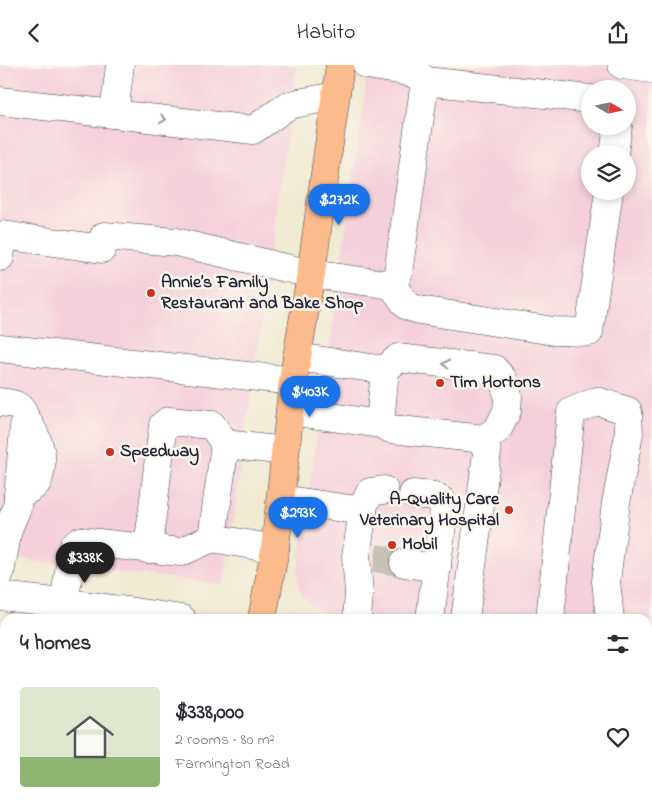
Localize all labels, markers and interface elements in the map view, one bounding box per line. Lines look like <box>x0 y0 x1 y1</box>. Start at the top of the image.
text: Habito <box>296 17 356 49</box>
icon: back <box>20 19 48 47</box>
icon: share <box>604 19 632 47</box>
north arrow <box>581 80 636 135</box>
map controls <box>581 80 636 200</box>
one-way arrow <box>159 113 167 124</box>
button: layers <box>581 145 636 200</box>
pin: $272K <box>304 184 374 226</box>
text: $272K <box>319 188 359 212</box>
place label: Annie’s Family Restaurant and Bake Shop <box>161 270 364 317</box>
marker: Annie’s Family Restaurant and Bake Shop <box>145 287 157 299</box>
one-way arrow <box>441 359 449 370</box>
place label: Tim Hortons <box>450 370 541 396</box>
pin: $403K <box>275 375 345 418</box>
marker: Tim Hortons <box>434 377 446 389</box>
text: $403K <box>291 380 329 404</box>
place label: Speedway <box>120 439 199 466</box>
marker: Speedway <box>104 446 116 458</box>
place label: A-Quality Care Veterinary Hospital <box>359 487 500 535</box>
pin: $293K <box>263 497 333 539</box>
text: $293K <box>280 501 316 525</box>
marker: A-Quality Care Veterinary Hospital <box>503 504 515 516</box>
place label: Mobil <box>402 532 438 558</box>
marker: Mobil <box>386 539 398 551</box>
pin: $338K <box>50 541 120 584</box>
text: $338K <box>67 546 103 570</box>
text: 4 homes <box>20 629 91 659</box>
icon: filters <box>604 630 632 658</box>
text: $338,000 <box>175 698 244 728</box>
icon: home <box>60 707 120 767</box>
icon: heart <box>604 723 632 751</box>
text: 2 rooms · 80 m² <box>175 728 275 752</box>
text: Farmington Road <box>175 752 290 776</box>

